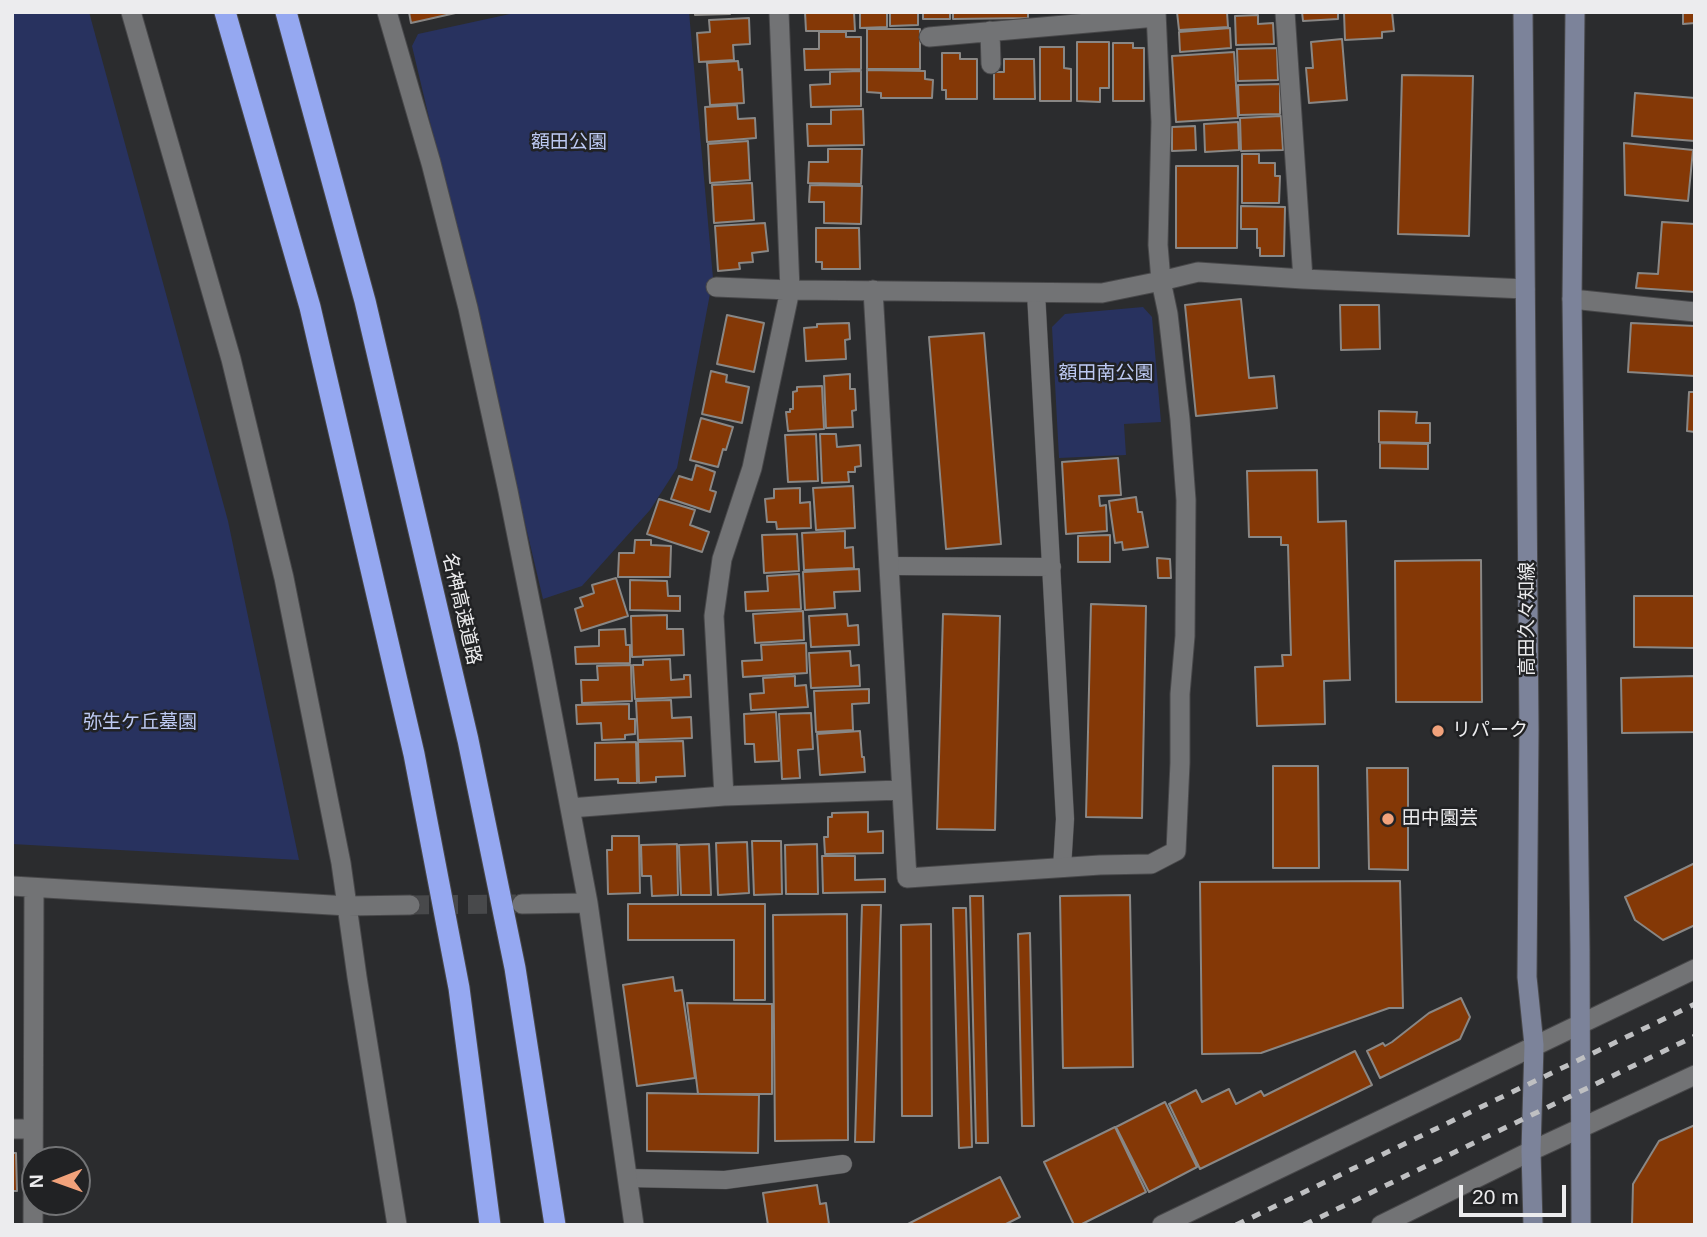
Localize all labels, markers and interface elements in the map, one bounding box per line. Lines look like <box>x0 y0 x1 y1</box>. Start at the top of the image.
park label: 額田公園 <box>531 132 607 154</box>
park label: 額田南公園 <box>1059 363 1153 385</box>
street label: 名神高速道路 <box>437 551 485 667</box>
street label: 高田久々知線 <box>1517 562 1539 676</box>
park label: 弥生ケ丘墓園 <box>83 712 197 734</box>
place label: リパーク <box>1452 720 1528 742</box>
marker: リパーク <box>1430 723 1446 739</box>
place label: 田中園芸 <box>1402 808 1478 830</box>
marker: 田中園芸 <box>1380 811 1396 827</box>
north arrow <box>21 1146 91 1216</box>
scale bar <box>1462 1170 1569 1214</box>
text: N <box>26 1174 47 1188</box>
text: 20 m <box>1472 1185 1519 1208</box>

